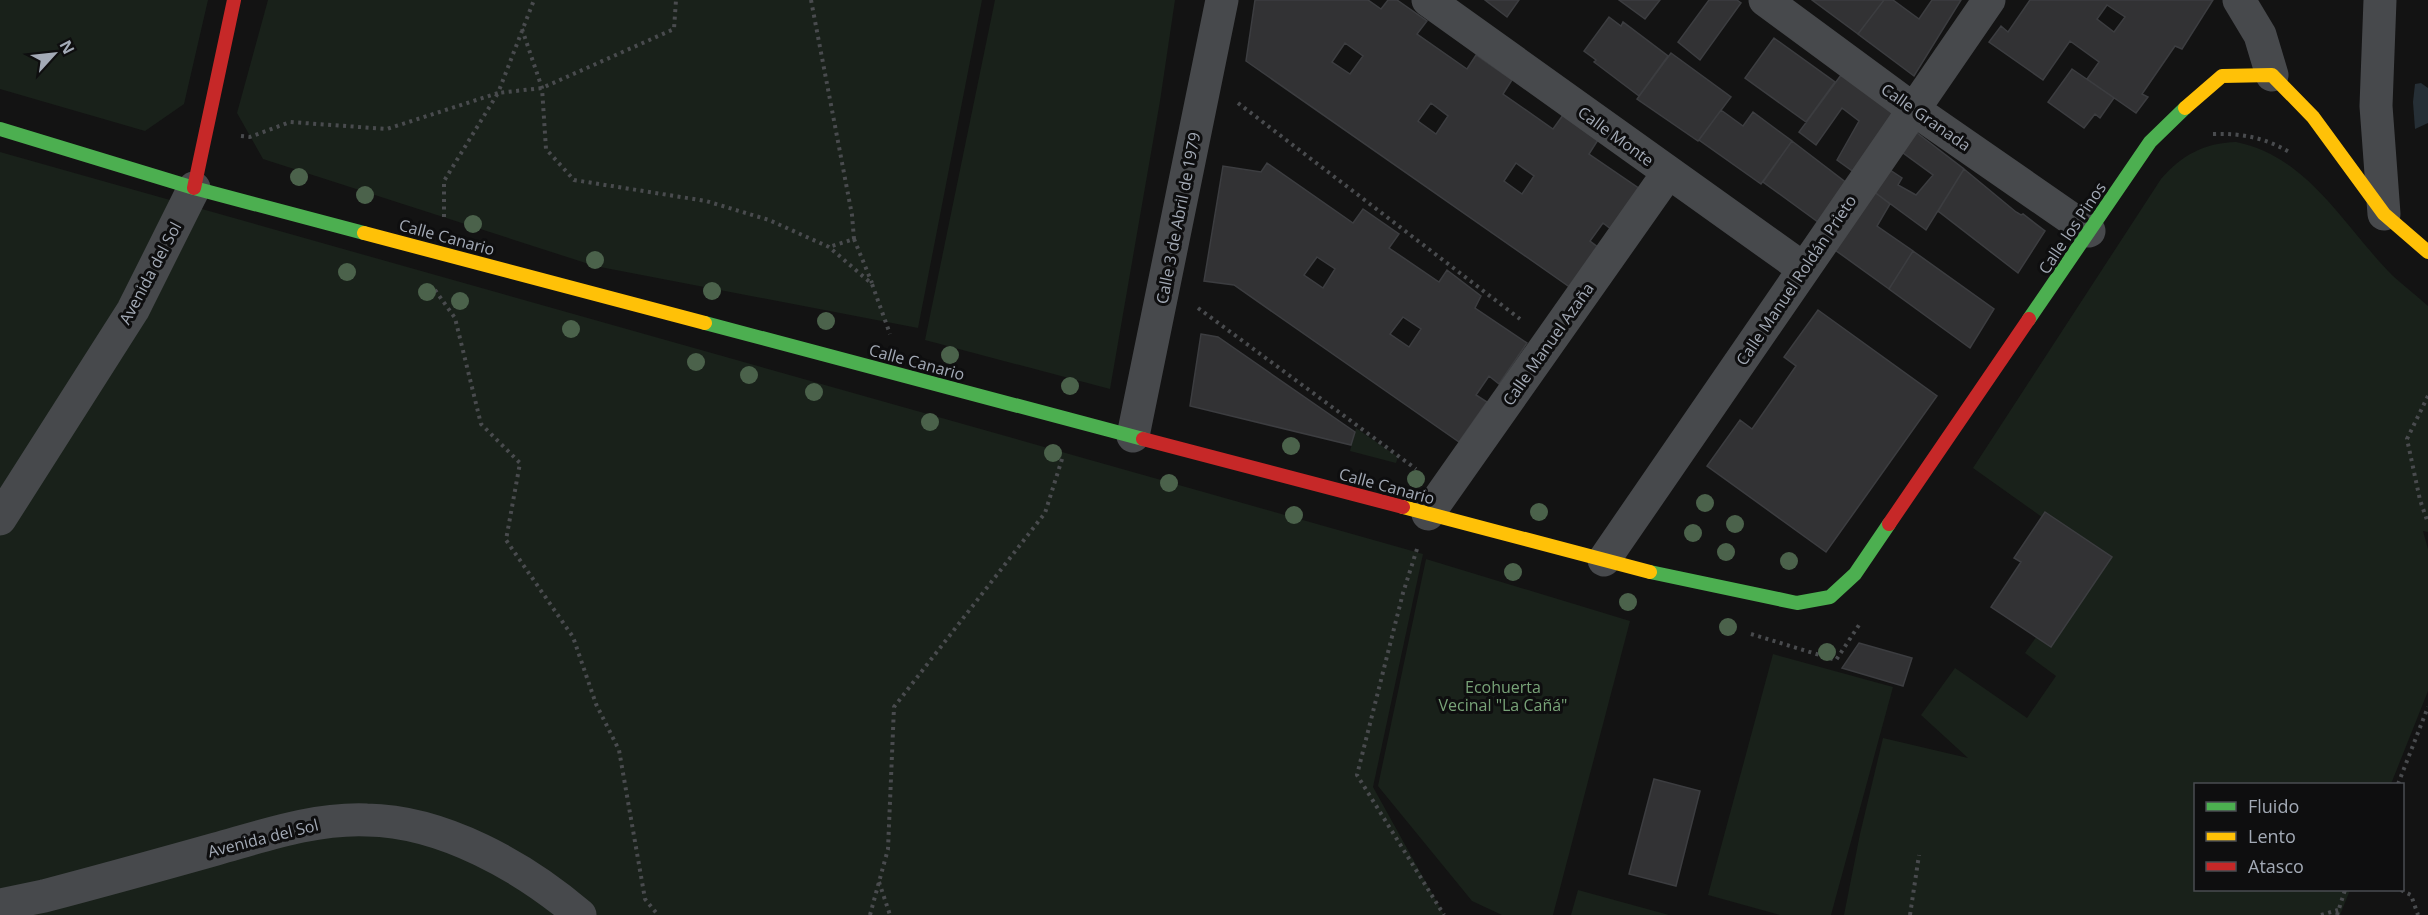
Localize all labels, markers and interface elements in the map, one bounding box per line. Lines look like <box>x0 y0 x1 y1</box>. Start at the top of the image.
north arrow <box>24 24 84 84</box>
text: N <box>55 36 80 58</box>
street label: Calle Granada <box>1877 78 1975 156</box>
street label: Calle Monte <box>1574 101 1658 171</box>
street label: Calle 3 de Abril de 1979 <box>1151 130 1205 306</box>
street label: Calle los Pinos <box>2033 178 2111 278</box>
street label: Calle Manuel Roldán Prieto <box>1731 191 1861 369</box>
street label: Calle Canario <box>397 214 497 260</box>
street label: Avenida del Sol <box>114 218 186 328</box>
street label: Calle Manuel Azaña <box>1497 278 1599 410</box>
street label: Calle Canario <box>867 339 967 385</box>
street label: Calle Canario <box>1337 463 1437 509</box>
park label: Ecohuerta Vecinal "La Cañá" <box>1439 676 1567 716</box>
legend <box>2194 783 2404 891</box>
text: Fluido <box>2248 794 2299 818</box>
street label: Avenida del Sol <box>205 814 321 862</box>
text: Lento <box>2248 824 2296 848</box>
text: Atasco <box>2248 854 2304 878</box>

